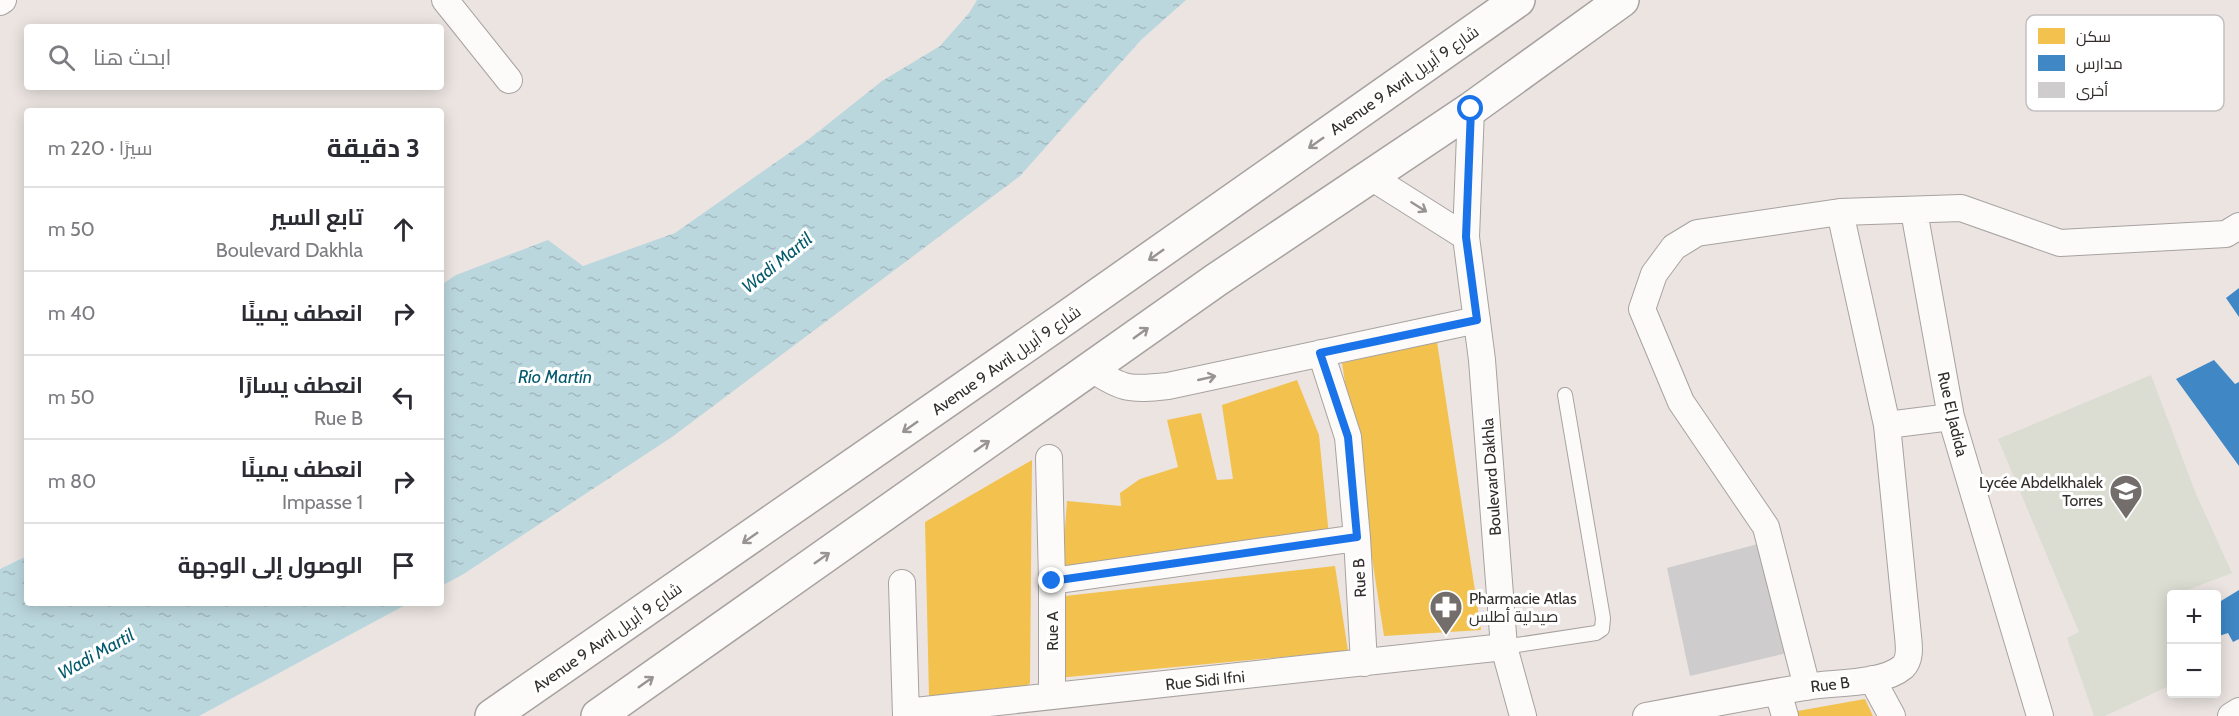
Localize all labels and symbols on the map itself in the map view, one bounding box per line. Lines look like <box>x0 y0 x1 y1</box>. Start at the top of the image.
legend <box>2026 15 2224 111</box>
street label: Avenue 9 Avril شارع 9 أبريل <box>1326 22 1484 141</box>
text: سكن <box>2076 27 2111 47</box>
text: مدارس <box>2076 54 2123 74</box>
text: أخرى <box>2076 81 2108 101</box>
route start <box>1457 95 1483 121</box>
one-way arrow <box>1308 137 1324 149</box>
one-way arrow <box>1410 201 1426 213</box>
water label: Wadi Martil <box>737 227 817 298</box>
one-way arrow <box>1148 249 1165 261</box>
street label: Avenue 9 Avril شارع 9 أبريل <box>928 302 1086 421</box>
one-way arrow <box>1133 327 1149 340</box>
water label: Río Martín <box>518 366 592 388</box>
street label: Rue El Jadida <box>1934 370 1972 459</box>
one-way arrow <box>1196 372 1216 383</box>
street label: Boulevard Dakhla <box>1478 417 1505 536</box>
one-way arrow <box>902 421 919 433</box>
one-way arrow <box>973 440 990 452</box>
place label: Lycée Abdelkhalek Torres <box>1979 473 2104 510</box>
school or university icon: Lycée Abdelkhalek Torres <box>2108 473 2144 520</box>
one-way arrow <box>742 532 759 544</box>
one-way arrow <box>814 552 830 564</box>
street label: Rue B <box>1349 557 1370 598</box>
route end <box>1038 567 1064 593</box>
street label: Avenue 9 Avril شارع 9 أبريل <box>529 579 687 698</box>
pharmacy icon: Pharmacie Atlas صيدلية أطلس <box>1428 589 1464 636</box>
place label: Pharmacie Atlas صيدلية أطلس <box>1469 589 1577 627</box>
street label: Rue A <box>1043 611 1062 651</box>
water label: Wadi Martil <box>54 624 139 684</box>
street label: Rue Sidi Ifni <box>1164 667 1246 694</box>
street label: Rue B <box>1809 673 1851 696</box>
one-way arrow <box>637 676 653 688</box>

